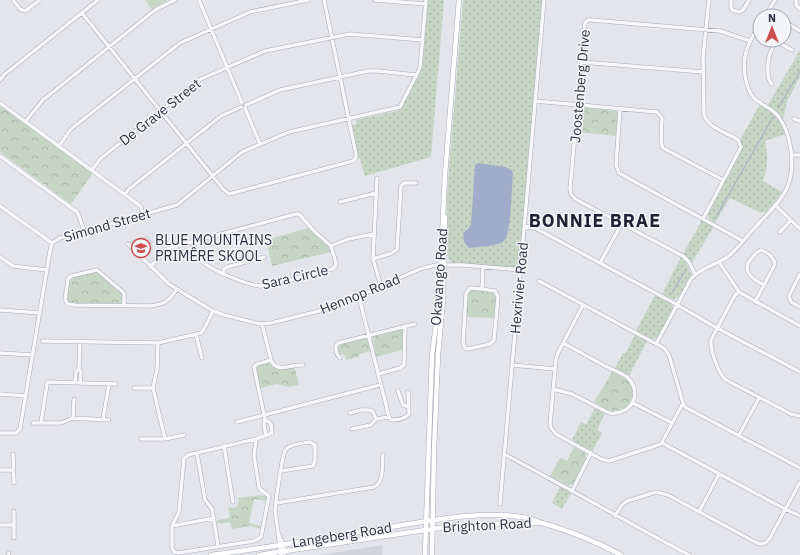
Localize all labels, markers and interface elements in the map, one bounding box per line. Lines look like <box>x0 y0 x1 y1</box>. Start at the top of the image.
north arrow <box>752 8 792 48</box>
text: N <box>768 11 776 25</box>
street label: Joostenberg Drive <box>566 28 594 143</box>
street label: De Grave Street <box>116 74 205 149</box>
street label: Simond Street <box>62 204 153 246</box>
district label: BONNIE BRAE <box>529 209 661 232</box>
street label: Okavango Road <box>427 228 451 326</box>
place label: BLUE MOUNTAINS PRIMÊRE SKOOL <box>155 231 272 265</box>
school or university icon: BLUE MOUNTAINS PRIMÊRE SKOOL <box>130 237 152 259</box>
street label: Hexrivier Road <box>506 241 532 335</box>
street label: Sara Circle <box>260 261 330 293</box>
street label: Hennop Road <box>317 270 403 318</box>
street label: Brighton Road <box>442 514 532 536</box>
street label: Langeberg Road <box>291 518 393 552</box>

